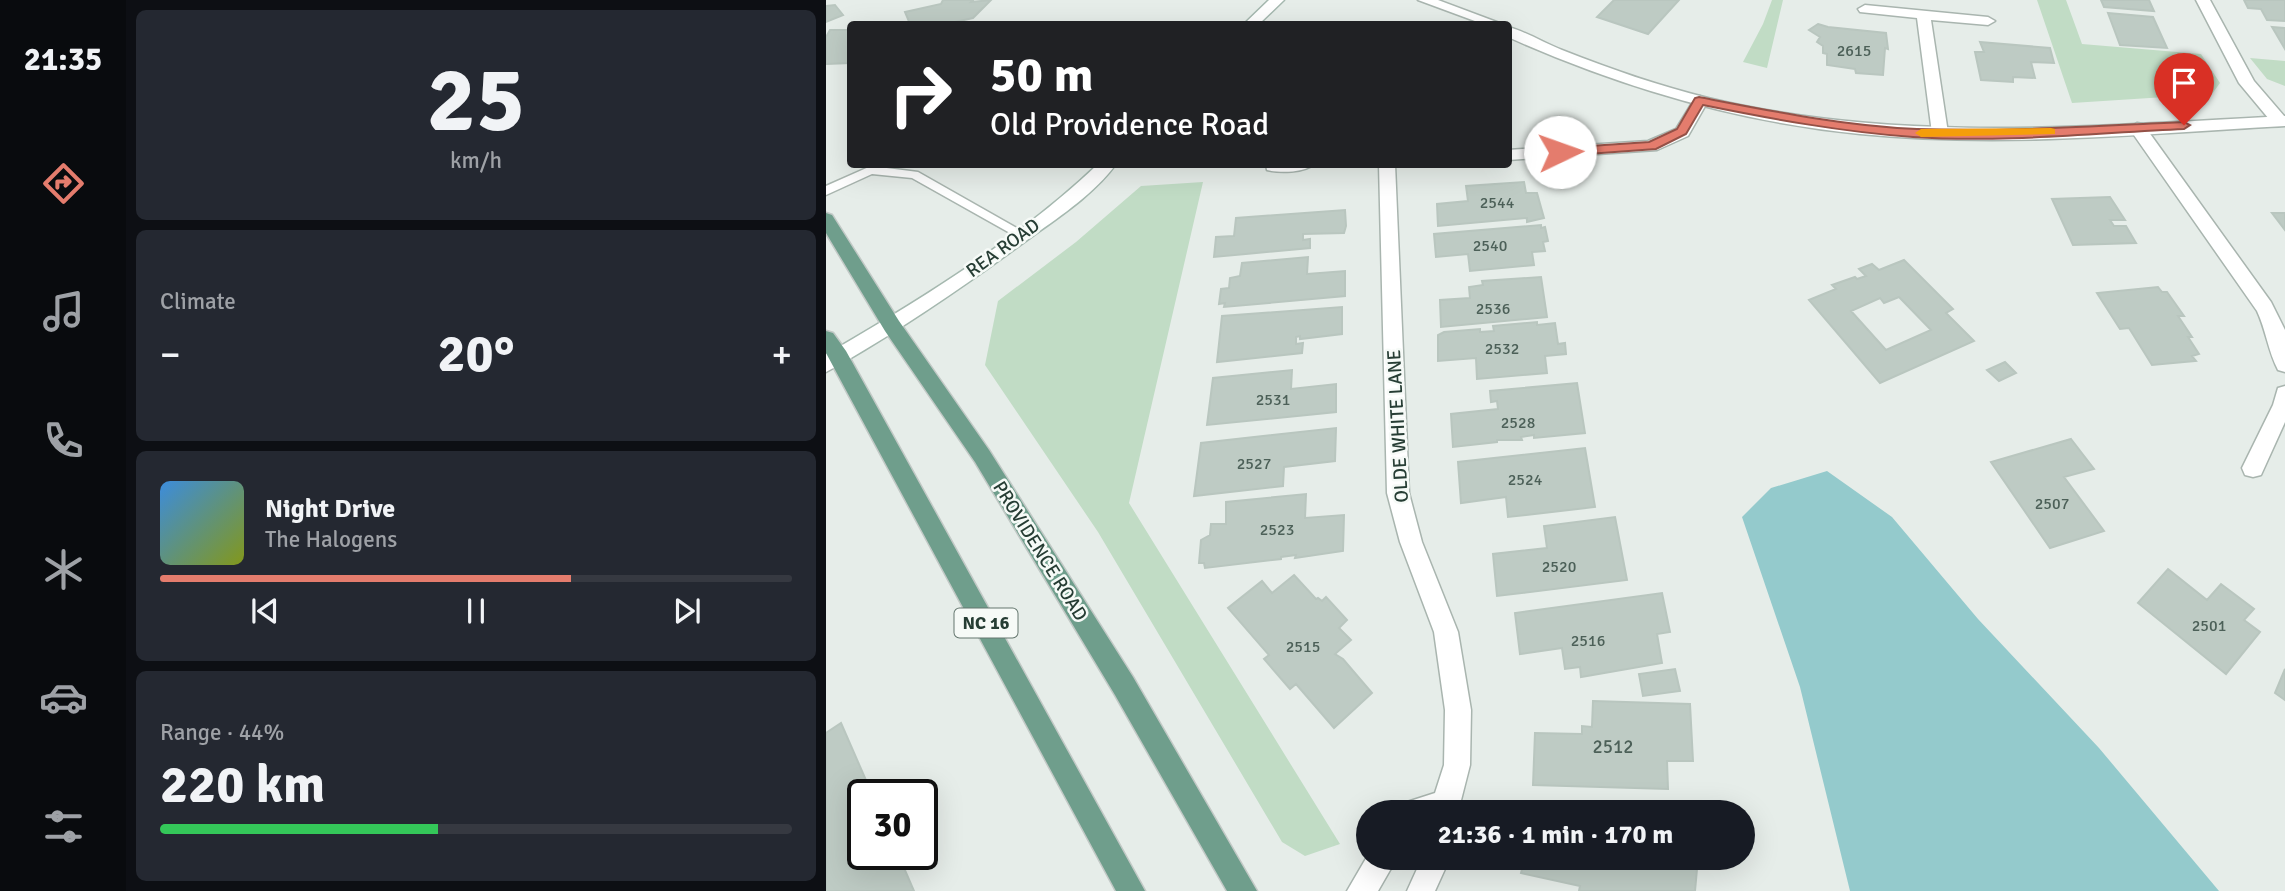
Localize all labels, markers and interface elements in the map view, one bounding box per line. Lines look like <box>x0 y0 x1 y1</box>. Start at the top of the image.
text: 21:35 <box>24 40 102 79</box>
house number: 2615 <box>1837 41 1871 61</box>
text: 25 <box>427 44 525 157</box>
text: 50 m <box>990 45 1093 105</box>
icon: right <box>875 49 966 140</box>
pin <box>2154 53 2214 125</box>
icon: arrive <box>2165 64 2203 102</box>
text: Old Providence Road <box>990 105 1269 144</box>
position arrow <box>1523 115 1597 189</box>
text: km/h <box>450 146 502 175</box>
icon: directions <box>39 159 88 208</box>
house number: 2544 <box>1480 193 1515 213</box>
street label: REA ROAD <box>961 213 1045 283</box>
house number: 2540 <box>1473 236 1507 256</box>
icon: music <box>39 287 88 336</box>
text: Climate <box>160 287 236 316</box>
house number: 2536 <box>1476 299 1510 319</box>
text: 20° <box>438 322 514 386</box>
text: − <box>160 331 181 378</box>
text: + <box>771 331 792 378</box>
house number: 2532 <box>1485 339 1519 359</box>
street label: OLDE WHITE LANE <box>1382 349 1414 503</box>
house number: 2531 <box>1256 390 1290 410</box>
house number: 2528 <box>1501 413 1535 433</box>
icon: phone <box>39 416 88 465</box>
house number: 2527 <box>1237 454 1271 474</box>
house number: 2524 <box>1508 470 1543 490</box>
street label: PROVIDENCE ROAD <box>987 477 1093 625</box>
text: Night Drive <box>265 493 395 525</box>
house number: 2507 <box>2035 494 2069 514</box>
house number: 2523 <box>1260 520 1294 540</box>
text: The Halogens <box>265 525 397 554</box>
icon: climate <box>39 545 88 594</box>
house number: 2520 <box>1542 557 1576 577</box>
icon: previous <box>246 592 284 630</box>
icon: pause <box>457 592 495 630</box>
icon: next <box>668 592 706 630</box>
road number: NC 16 <box>954 608 1018 638</box>
house number: 2501 <box>2192 616 2226 636</box>
house number: 2516 <box>1571 631 1605 651</box>
house number: 2515 <box>1286 637 1320 657</box>
icon: car <box>39 673 88 722</box>
text: Range · 44% <box>160 718 284 747</box>
house number: 2512 <box>1592 735 1634 759</box>
text: 220 km <box>160 753 325 817</box>
speed limit sign: 30 <box>847 779 938 870</box>
icon: filters <box>39 802 88 851</box>
text: 21:36 · 1 min · 170 m <box>1438 819 1673 851</box>

